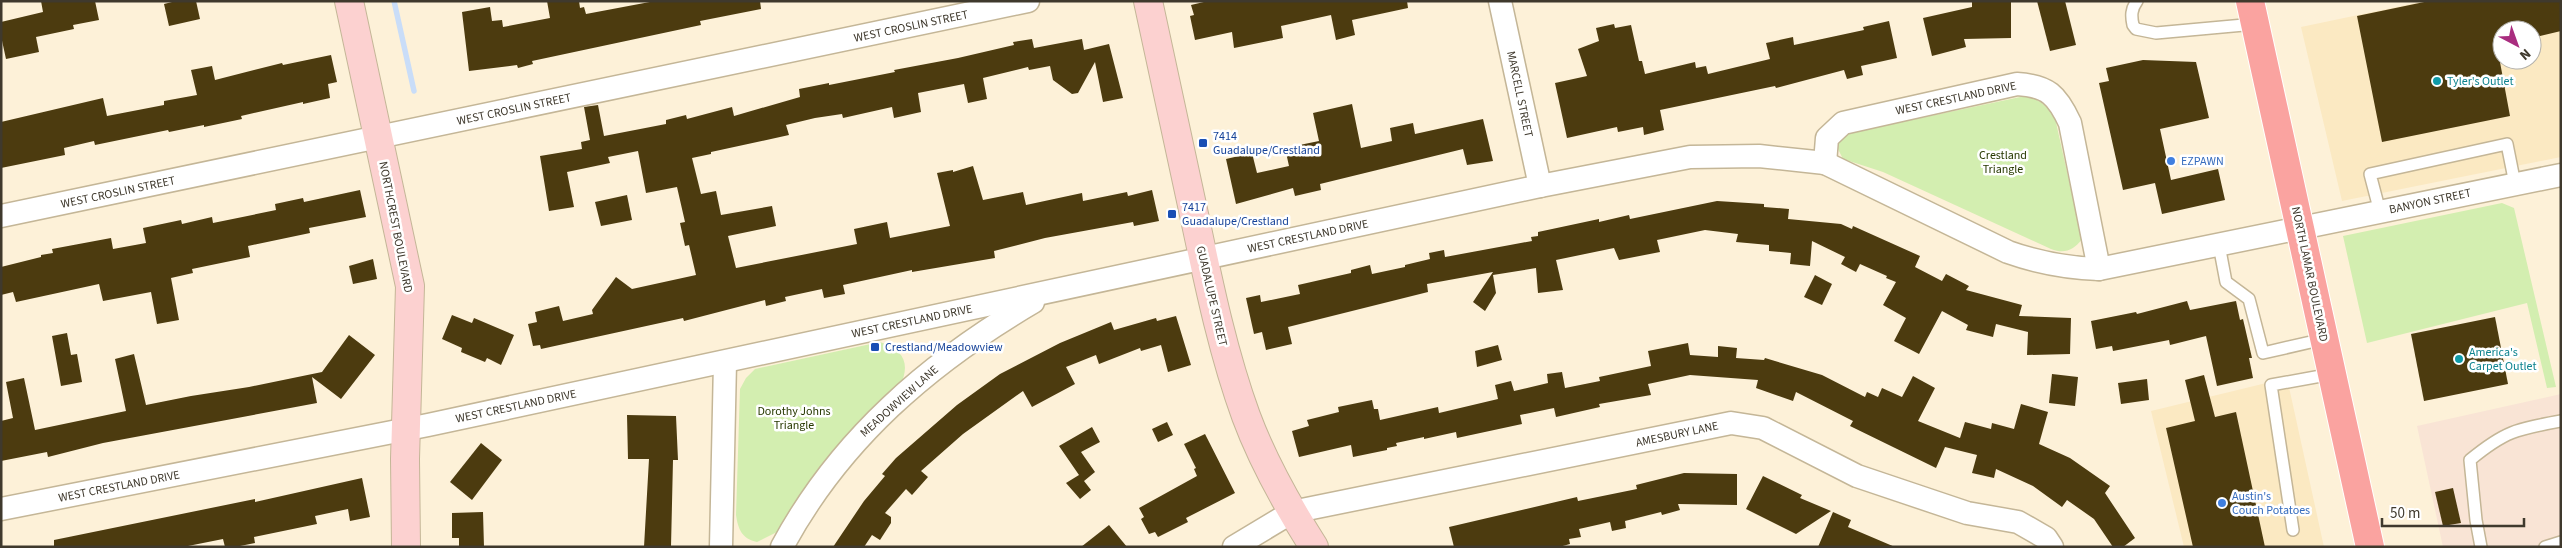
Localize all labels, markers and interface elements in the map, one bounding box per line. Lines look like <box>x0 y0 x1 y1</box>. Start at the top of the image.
street label: WEST CROSLIN STREET <box>852 6 970 47</box>
north arrow <box>2492 20 2542 70</box>
text: N <box>2515 43 2535 65</box>
street label: MARCELL STREET <box>1502 49 1537 139</box>
place label: Tyler's Outlet <box>2447 73 2514 90</box>
marker: Tyler's Outlet <box>2431 75 2443 87</box>
street label: WEST CRESTLAND DRIVE <box>1894 77 2018 120</box>
street label: WEST CROSLIN STREET <box>455 89 573 130</box>
place label: 7414 Guadalupe/Crestland <box>1213 128 1320 159</box>
marker: 7414 Guadalupe/Crestland <box>1197 137 1209 149</box>
park label: Crestland Triangle <box>1979 147 2027 178</box>
place label: EZPAWN <box>2181 153 2224 170</box>
marker: EZPAWN <box>2165 155 2177 167</box>
street label: NORTHCREST BOULEVARD <box>374 160 417 294</box>
street label: WEST CROSLIN STREET <box>59 172 177 213</box>
street label: BANYON STREET <box>2387 184 2473 218</box>
place label: 7417 Guadalupe/Crestland <box>1182 199 1289 230</box>
street label: NORTH LAMAR BOULEVARD <box>2287 205 2332 343</box>
marker: 7417 Guadalupe/Crestland <box>1166 208 1178 220</box>
street label: WEST CRESTLAND DRIVE <box>1246 215 1370 258</box>
street label: GUADALUPE STREET <box>1192 244 1231 349</box>
street label: WEST CRESTLAND DRIVE <box>850 300 974 343</box>
place label: Crestland/Meadowview <box>885 339 1003 356</box>
marker: Crestland/Meadowview <box>869 341 881 353</box>
place label: America's Carpet Outlet <box>2469 344 2537 375</box>
marker: America's Carpet Outlet <box>2453 353 2465 365</box>
street label: MEADOWVIEW LANE <box>856 362 942 441</box>
street label: WEST CRESTLAND DRIVE <box>454 385 578 428</box>
park label: Dorothy Johns Triangle <box>757 403 831 434</box>
street label: AMESBURY LANE <box>1634 417 1720 452</box>
street label: WEST CRESTLAND DRIVE <box>57 466 181 507</box>
place label: Austin's Couch Potatoes <box>2232 488 2310 519</box>
scale bar <box>2382 496 2524 528</box>
marker: Austin's Couch Potatoes <box>2216 497 2228 509</box>
text: 50 m <box>2390 503 2420 524</box>

